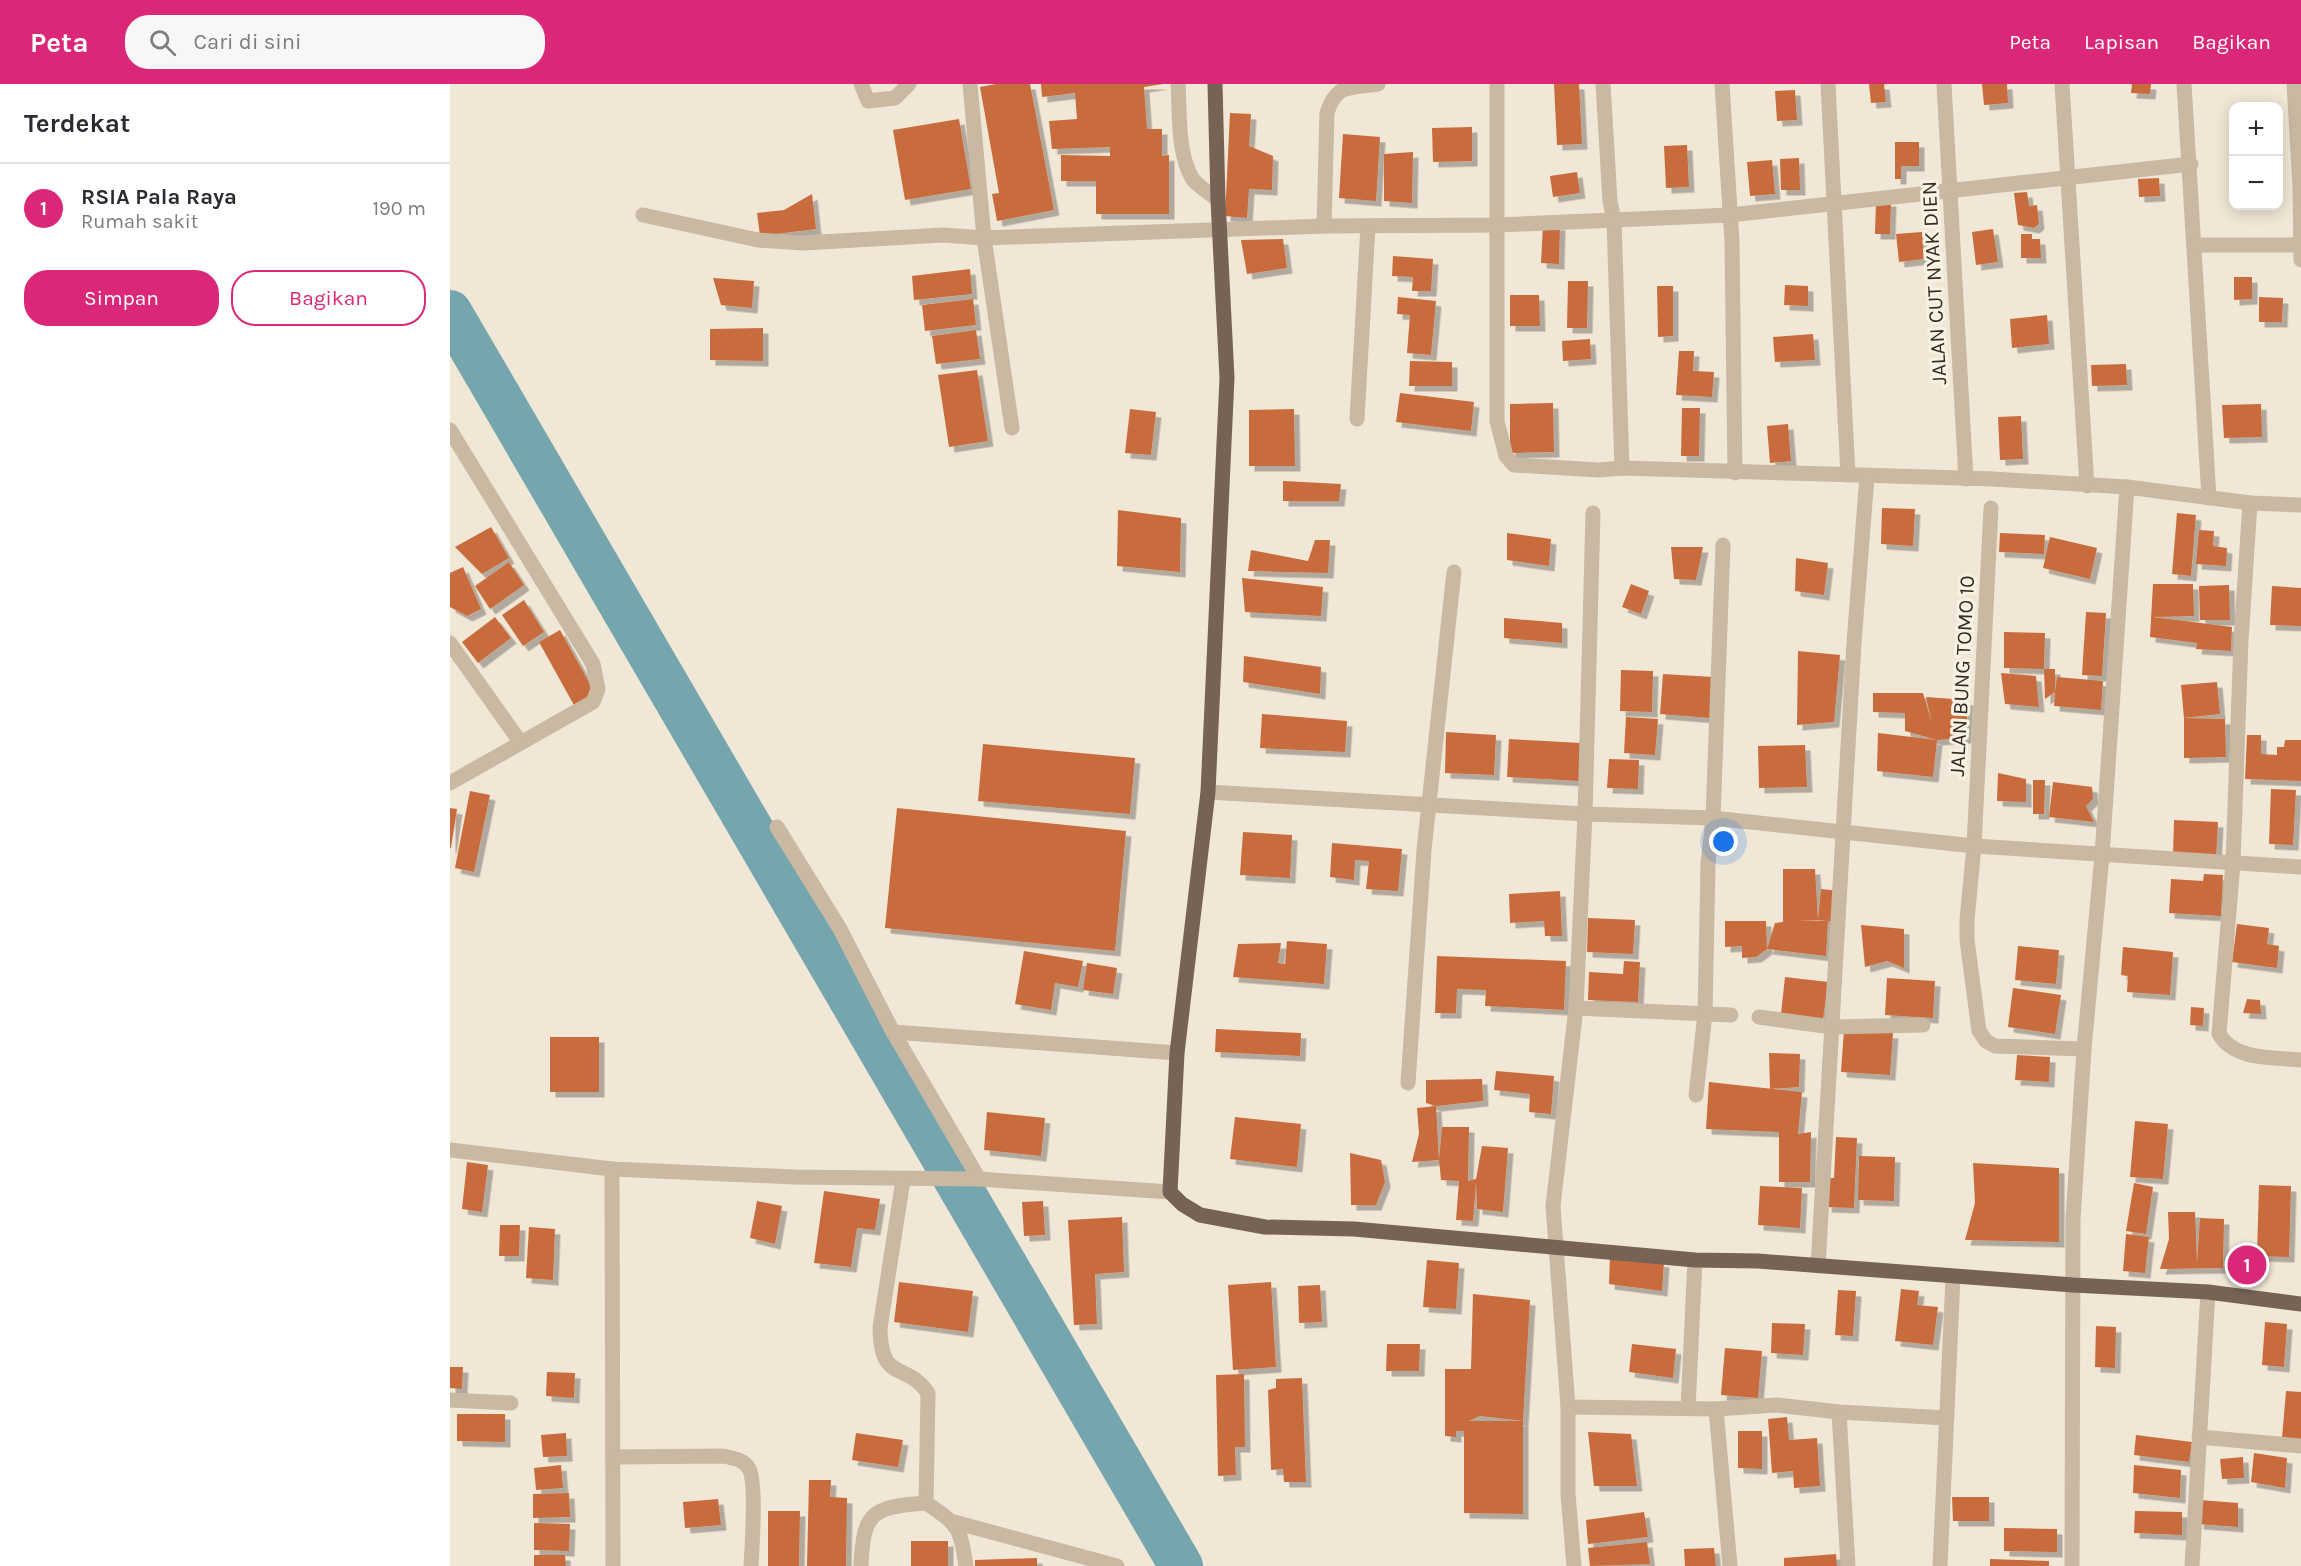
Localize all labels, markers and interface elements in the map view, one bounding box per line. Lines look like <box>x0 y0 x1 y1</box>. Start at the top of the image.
search box <box>125 15 545 69</box>
text: Peta <box>30 26 89 59</box>
icon: search <box>146 26 179 59</box>
text: Cari di sini <box>194 29 302 55</box>
text: Peta <box>2009 30 2051 54</box>
text: Lapisan <box>2084 30 2159 54</box>
text: Bagikan <box>2192 30 2271 54</box>
map controls <box>2229 102 2283 210</box>
button: + <box>2229 102 2283 156</box>
text: Terdekat <box>24 108 130 139</box>
button: − <box>2229 156 2283 210</box>
street label: JALAN CUT NYAK DIEN <box>1917 181 1951 385</box>
text: RSIA Pala Raya <box>81 184 237 210</box>
text: 1 <box>40 197 47 220</box>
text: 190 m <box>372 197 426 220</box>
text: Rumah sakit <box>81 210 198 233</box>
button: Simpan <box>24 270 219 326</box>
button: Bagikan <box>231 270 426 326</box>
street label: JALAN BUNG TOMO 10 <box>1945 575 1979 777</box>
your location <box>1709 827 1738 856</box>
pin: 1 <box>2228 1242 2266 1288</box>

